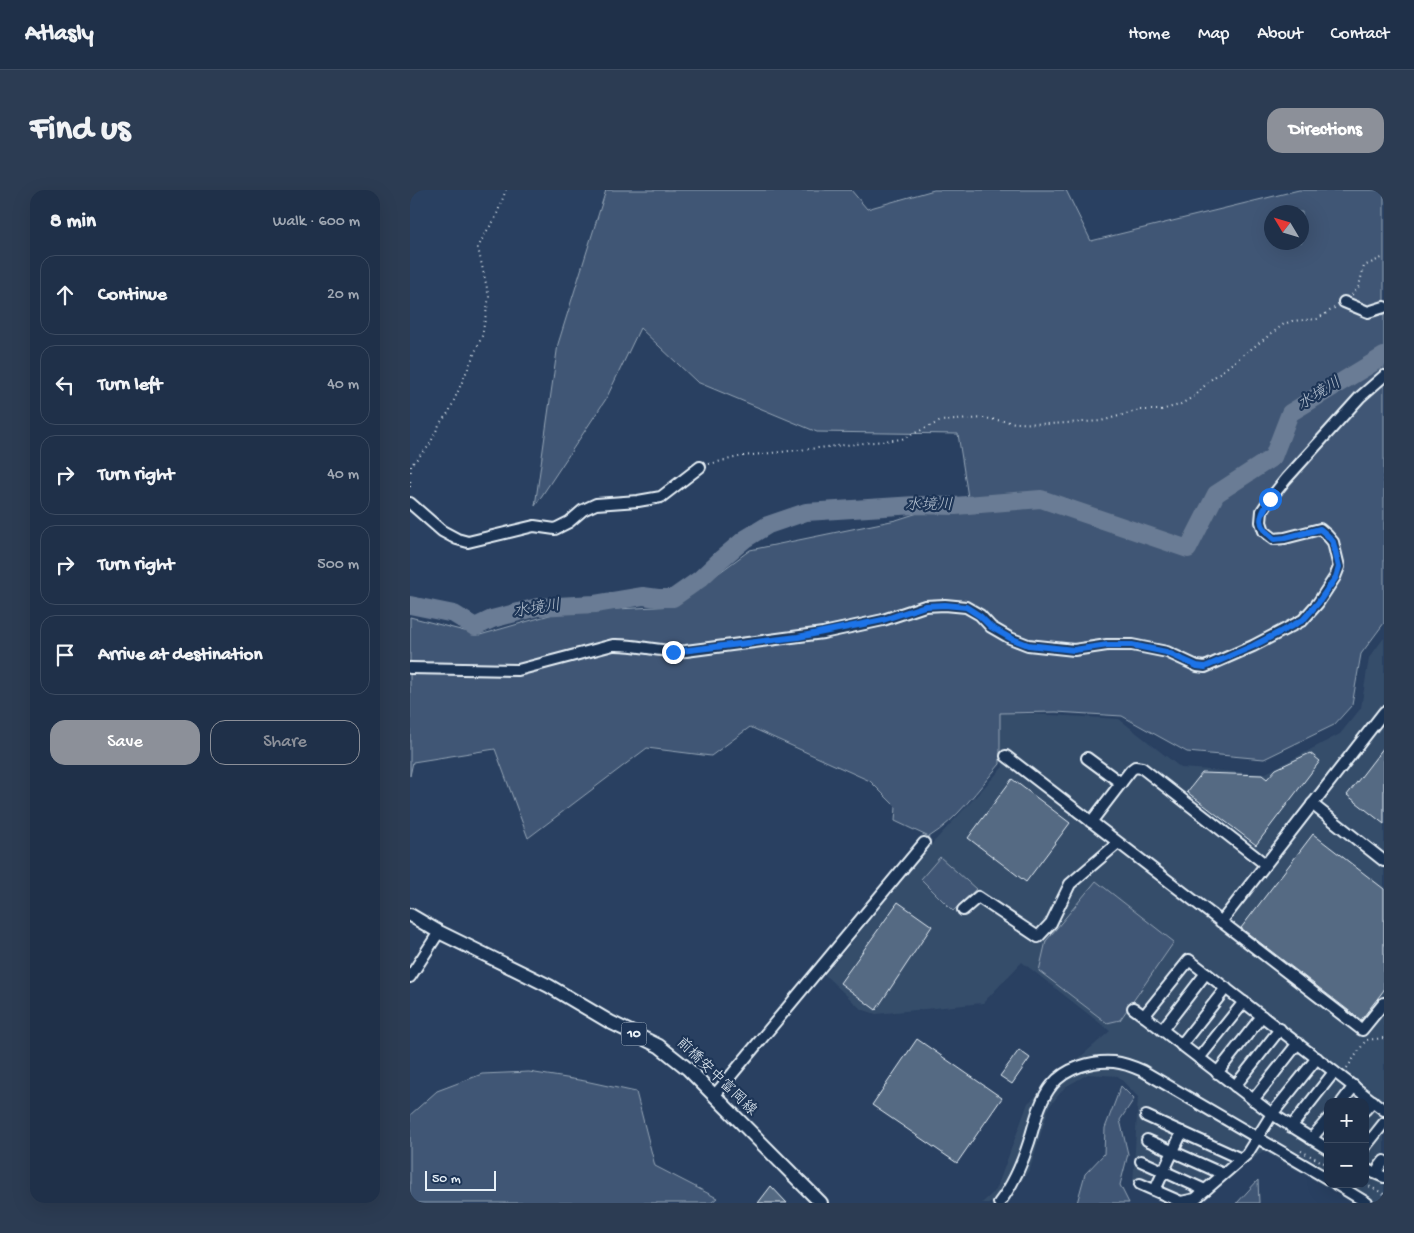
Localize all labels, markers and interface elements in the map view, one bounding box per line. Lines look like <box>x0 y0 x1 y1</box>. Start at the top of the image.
text: Atlasly <box>25 20 94 49</box>
text: Home <box>1128 24 1170 45</box>
text: Map <box>1198 24 1229 45</box>
text: About <box>1257 24 1303 45</box>
text: Contact <box>1331 24 1389 45</box>
button: Directions <box>1267 108 1384 153</box>
text: Find us <box>30 110 130 151</box>
north arrow <box>1264 205 1309 250</box>
text: 8 min <box>50 210 96 235</box>
text: Walk · 600 m <box>273 213 360 232</box>
icon: ahead <box>51 281 79 309</box>
text: Continue <box>98 284 167 307</box>
text: 20 m <box>327 286 359 305</box>
icon: left <box>51 371 79 399</box>
water label: 水境川 <box>1294 373 1345 416</box>
text: Turn left <box>98 374 162 397</box>
text: 40 m <box>327 376 359 395</box>
icon: right <box>51 461 79 489</box>
text: Turn right <box>98 464 174 487</box>
text: 40 m <box>327 466 359 485</box>
route start <box>1259 488 1282 511</box>
water label: 水境川 <box>905 496 953 516</box>
icon: right <box>51 551 79 579</box>
text: Turn right <box>98 554 174 577</box>
text: 500 m <box>317 556 359 575</box>
water label: 水境川 <box>512 596 562 623</box>
icon: arrive <box>51 641 79 669</box>
route end <box>662 641 685 664</box>
text: Arrive at destination <box>98 644 262 667</box>
button: Save <box>50 720 200 765</box>
button: Share <box>210 720 360 765</box>
road number: 10 <box>622 1022 646 1046</box>
street label: 前橋安中富岡線 <box>672 1033 761 1120</box>
map controls <box>1324 1098 1369 1188</box>
button: + <box>1324 1098 1369 1143</box>
button: − <box>1324 1143 1369 1188</box>
scale bar <box>425 1168 496 1191</box>
text: 50 m <box>432 1171 461 1188</box>

